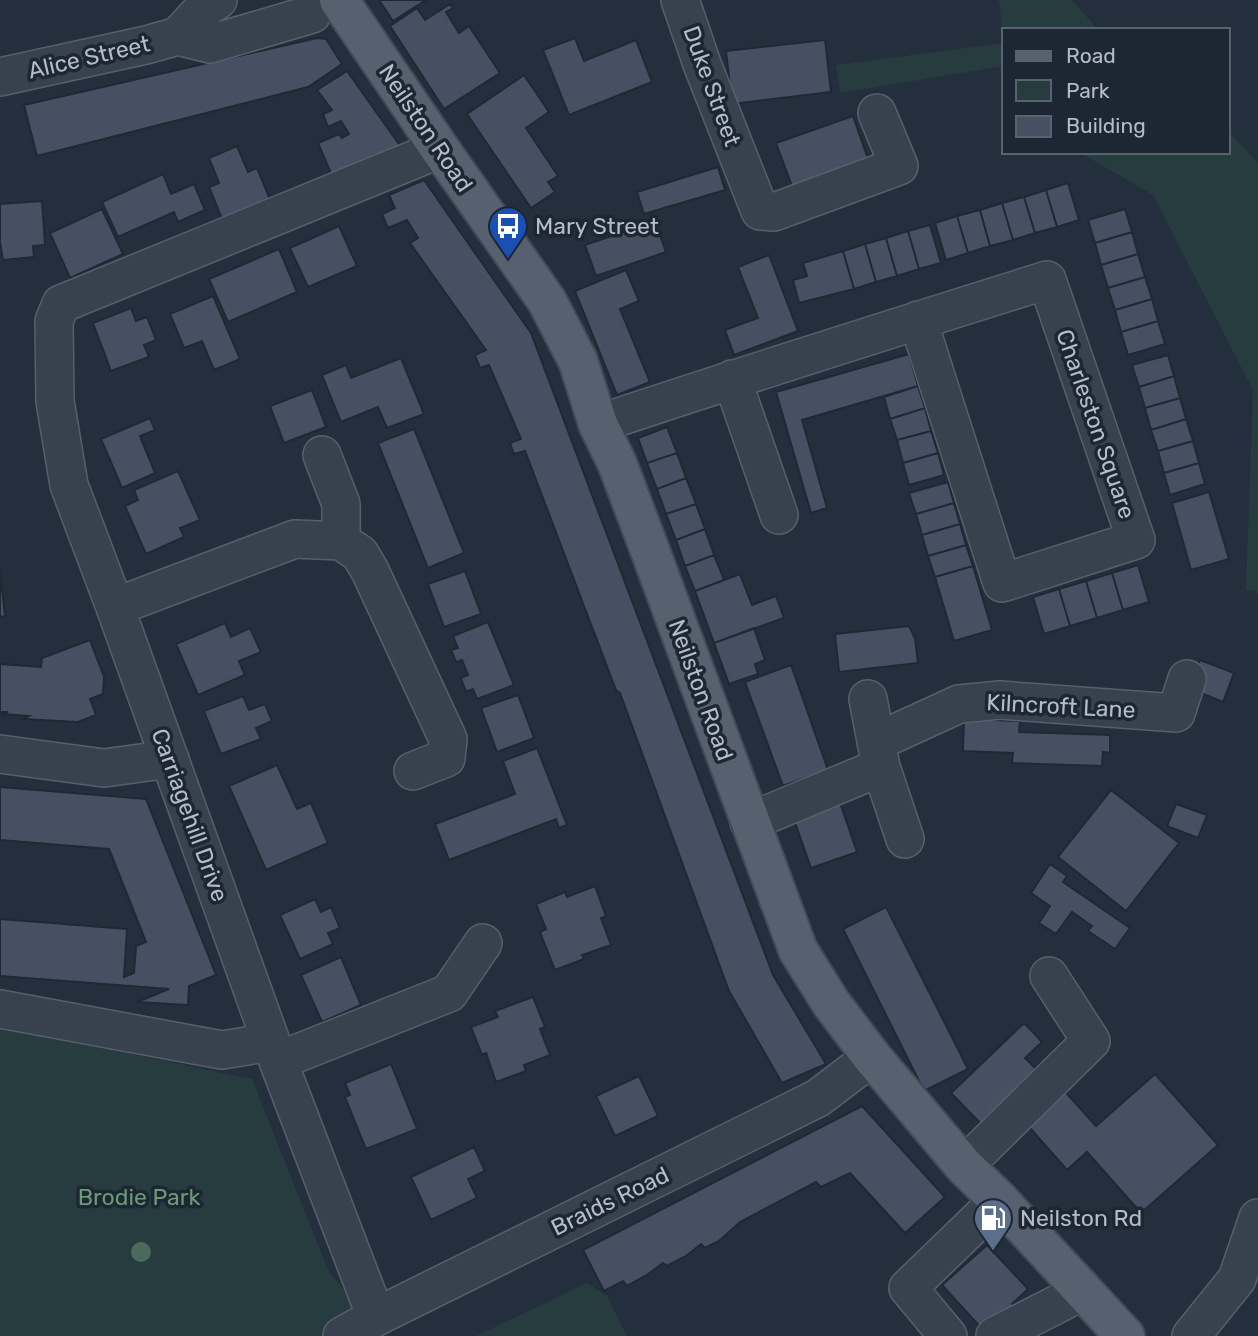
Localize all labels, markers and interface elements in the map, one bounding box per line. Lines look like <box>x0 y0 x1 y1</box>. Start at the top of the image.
street label: Duke Street <box>677 22 747 150</box>
legend <box>1002 28 1230 154</box>
street label: Alice Street <box>25 29 153 85</box>
text: Road <box>1066 43 1116 68</box>
street label: Neilston Road <box>373 59 479 197</box>
text: Park <box>1066 78 1110 103</box>
text: Building <box>1066 113 1146 138</box>
bus stop icon: Mary Street <box>487 205 529 260</box>
place label: Mary Street <box>535 212 659 240</box>
street label: Charleston Square <box>1050 326 1142 522</box>
street label: Neilston Road <box>663 616 739 764</box>
street label: Kilncroft Lane <box>986 688 1136 724</box>
street label: Carriagehill Drive <box>146 725 234 905</box>
street label: Braids Road <box>546 1160 674 1242</box>
park label: Brodie Park <box>78 1183 200 1211</box>
fuel station icon: Neilston Rd <box>972 1197 1014 1252</box>
place label: Neilston Rd <box>1020 1204 1142 1232</box>

